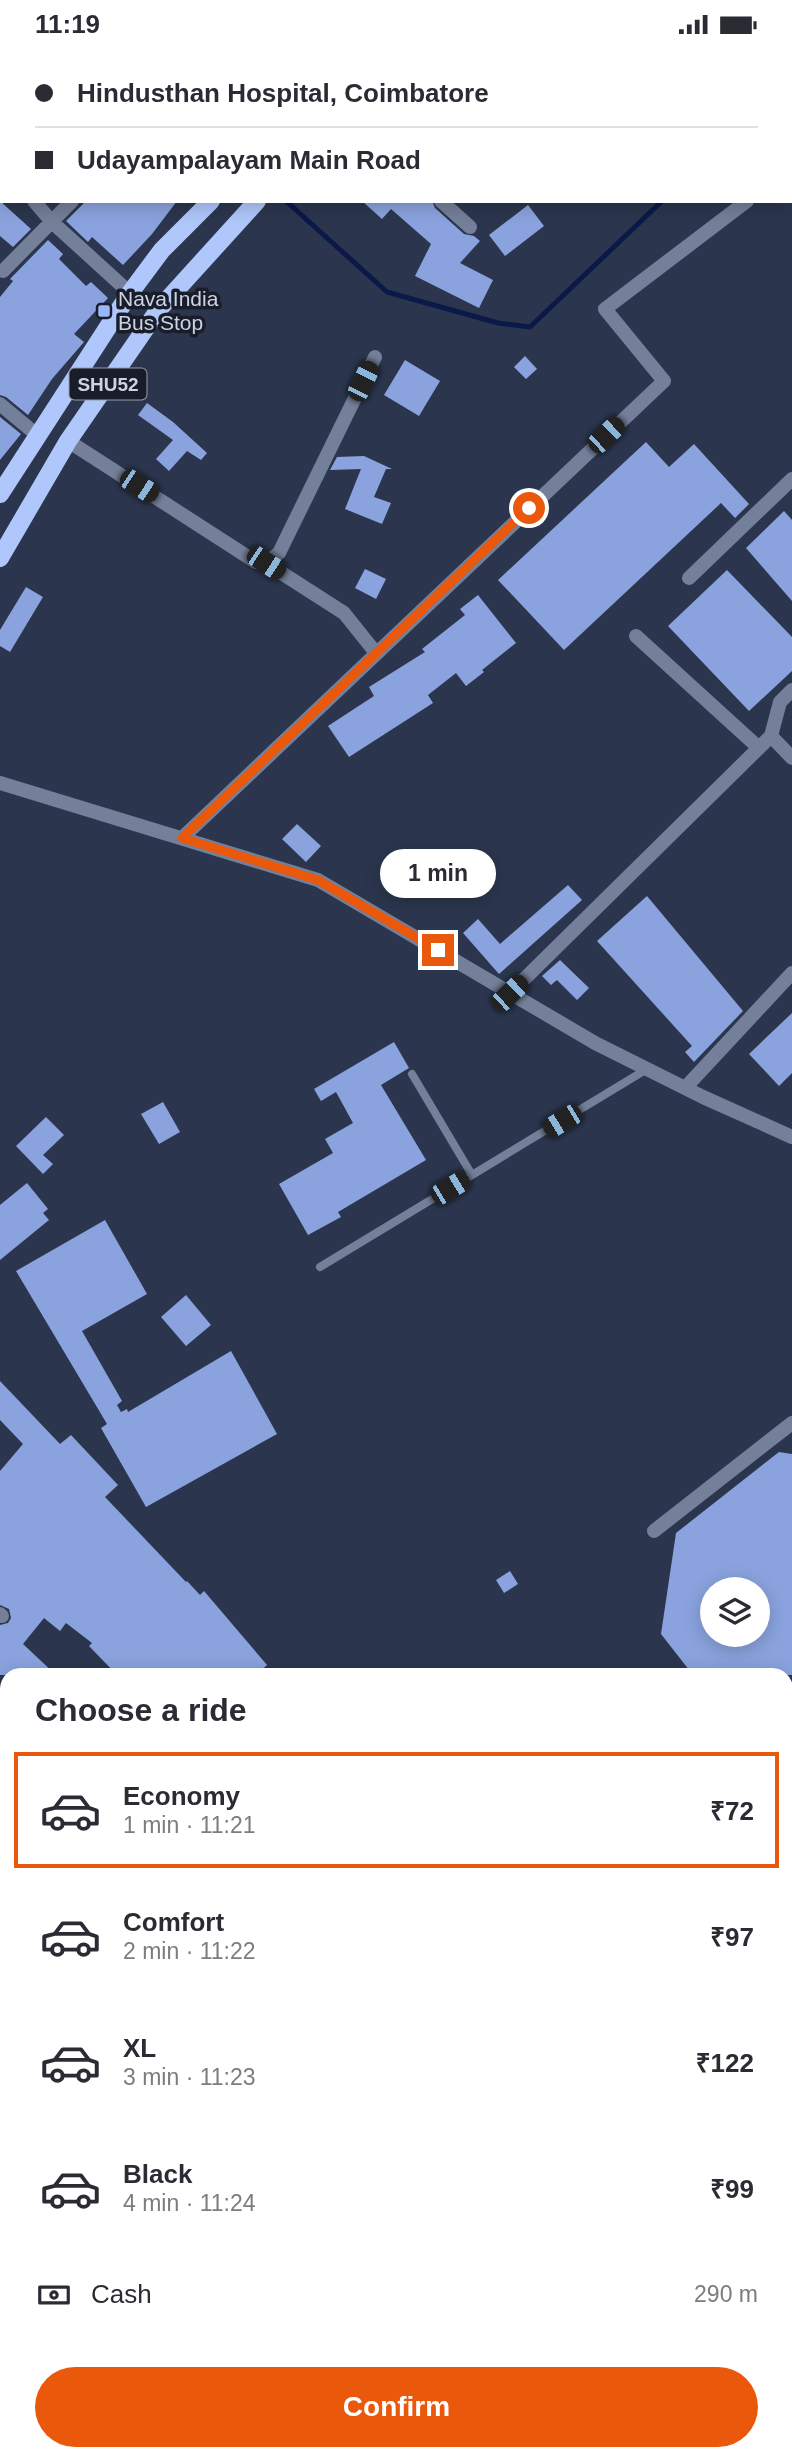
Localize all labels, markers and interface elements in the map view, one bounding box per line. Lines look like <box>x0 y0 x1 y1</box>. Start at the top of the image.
text: 11:19 <box>35 9 100 39</box>
text: Hindusthan Hospital, Coimbatore <box>77 78 489 108</box>
text: Udayampalayam Main Road <box>77 145 421 175</box>
place label: Nava India Bus Stop <box>118 287 219 334</box>
marker: Nava India Bus Stop <box>96 303 112 319</box>
car <box>345 358 382 404</box>
road number: SHU52 <box>70 369 146 399</box>
car <box>584 413 629 457</box>
car <box>116 466 163 506</box>
route start <box>513 492 545 524</box>
car <box>243 543 290 583</box>
callout: 1 min <box>380 849 496 897</box>
text: 1 min <box>408 860 468 886</box>
route end <box>422 934 454 966</box>
car <box>488 971 533 1015</box>
car <box>539 1101 586 1141</box>
car <box>427 1168 474 1208</box>
map controls <box>700 1577 770 1647</box>
button: layers <box>700 1577 770 1647</box>
text: Choose a ride <box>35 1692 247 1728</box>
icon: car <box>39 1779 102 1842</box>
text: Economy <box>123 1781 240 1811</box>
text: ₹72 <box>710 1796 754 1826</box>
text: 1 min · 11:21 <box>123 1812 256 1838</box>
icon: car <box>39 1905 102 1968</box>
text: Comfort <box>123 1907 224 1937</box>
text: ₹97 <box>710 1922 754 1952</box>
text: 2 min · 11:22 <box>123 1938 256 1964</box>
icon: car <box>39 2031 102 2094</box>
text: XL <box>123 2033 156 2063</box>
text: ₹122 <box>696 2048 754 2078</box>
text: 3 min · 11:23 <box>123 2064 256 2090</box>
icon: car <box>39 2157 102 2220</box>
text: Black <box>123 2159 192 2189</box>
text: ₹99 <box>710 2174 754 2204</box>
text: 4 min · 11:24 <box>123 2190 256 2216</box>
icon: cash <box>35 2276 73 2314</box>
text: Cash <box>91 2279 152 2309</box>
text: 290 m <box>694 2281 758 2307</box>
button: Confirm <box>35 2367 758 2447</box>

